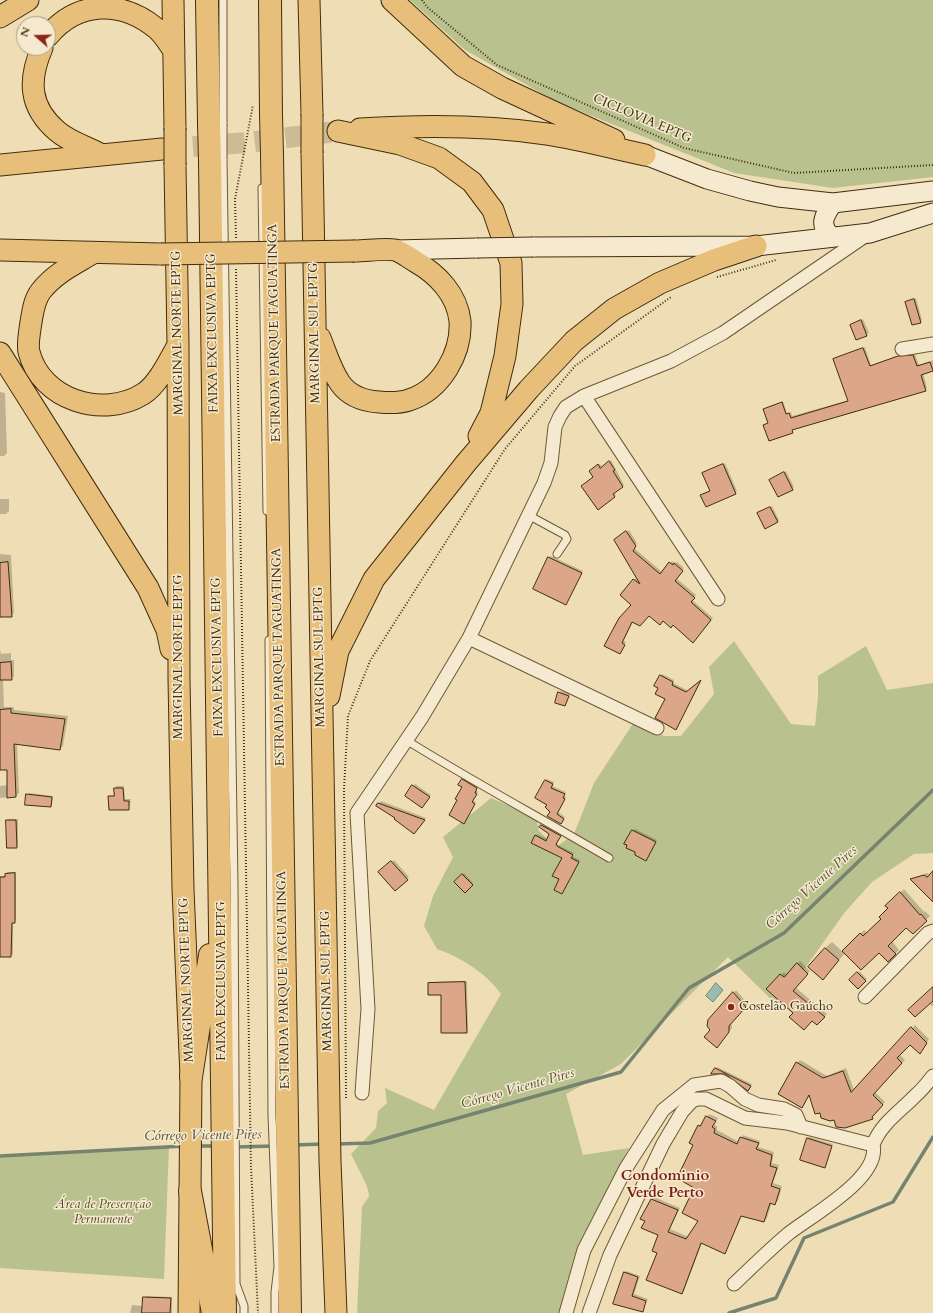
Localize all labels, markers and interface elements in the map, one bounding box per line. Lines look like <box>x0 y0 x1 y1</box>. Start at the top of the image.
north arrow <box>16 16 56 56</box>
text: N <box>17 25 34 39</box>
street label: CICLOVIA EPTG <box>590 91 694 147</box>
street label: ESTRADA PARQUE TAGUATINGA <box>265 224 285 442</box>
street label: MARGINAL NORTE EPTG <box>169 250 187 416</box>
street label: FAIXA EXCLUSIVA EPTG <box>204 253 222 413</box>
street label: MARGINAL SUL EPTG <box>306 262 324 404</box>
street label: ESTRADA PARQUE TAGUATINGA <box>269 548 289 766</box>
street label: MARGINAL NORTE EPTG <box>171 575 187 739</box>
street label: FAIXA EXCLUSIVA EPTG <box>209 577 227 737</box>
street label: MARGINAL SUL EPTG <box>311 586 329 728</box>
water label: Córrego Vicente Pires <box>763 842 861 934</box>
street label: ESTRADA PARQUE TAGUATINGA <box>274 871 294 1089</box>
street label: MARGINAL NORTE EPTG <box>176 897 198 1063</box>
street label: FAIXA EXCLUSIVA EPTG <box>214 901 230 1061</box>
street label: MARGINAL SUL EPTG <box>318 910 336 1052</box>
place label: Costelão Gaúcho <box>739 999 833 1015</box>
marker: Costelão Gaúcho <box>726 1002 736 1012</box>
water label: Córrego Vicente Pires <box>459 1065 577 1113</box>
water label: Córrego Vicente Pires <box>144 1127 262 1145</box>
district label: Condominio Verde Perto <box>621 1168 709 1203</box>
park label: Área de Preservção Permanente <box>55 1197 151 1228</box>

